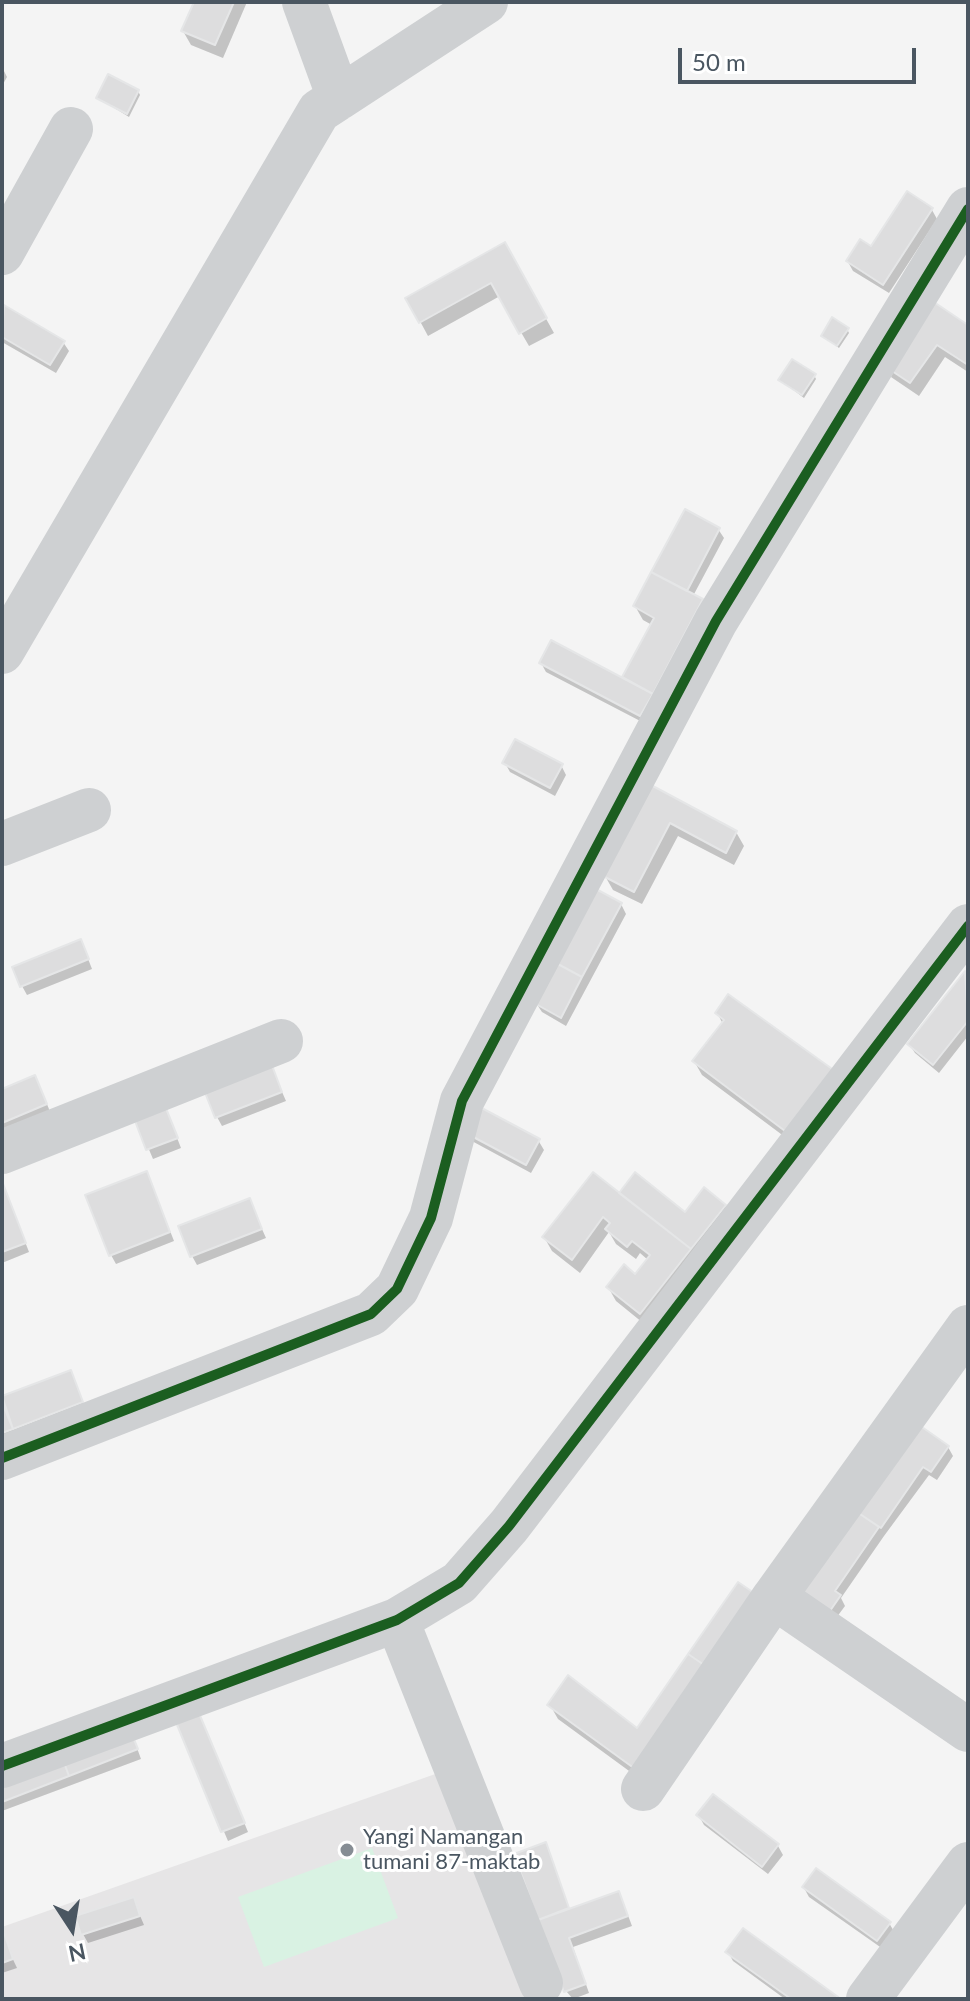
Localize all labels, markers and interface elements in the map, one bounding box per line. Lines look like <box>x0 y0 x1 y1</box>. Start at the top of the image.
scale bar <box>682 32 920 82</box>
text: 50 m <box>692 47 746 76</box>
place label: Yangi Namangan tumani 87-maktab <box>363 1824 540 1876</box>
marker: Yangi Namangan tumani 87-maktab <box>338 1841 356 1859</box>
north arrow <box>32 1889 112 1969</box>
text: N <box>66 1938 88 1968</box>

